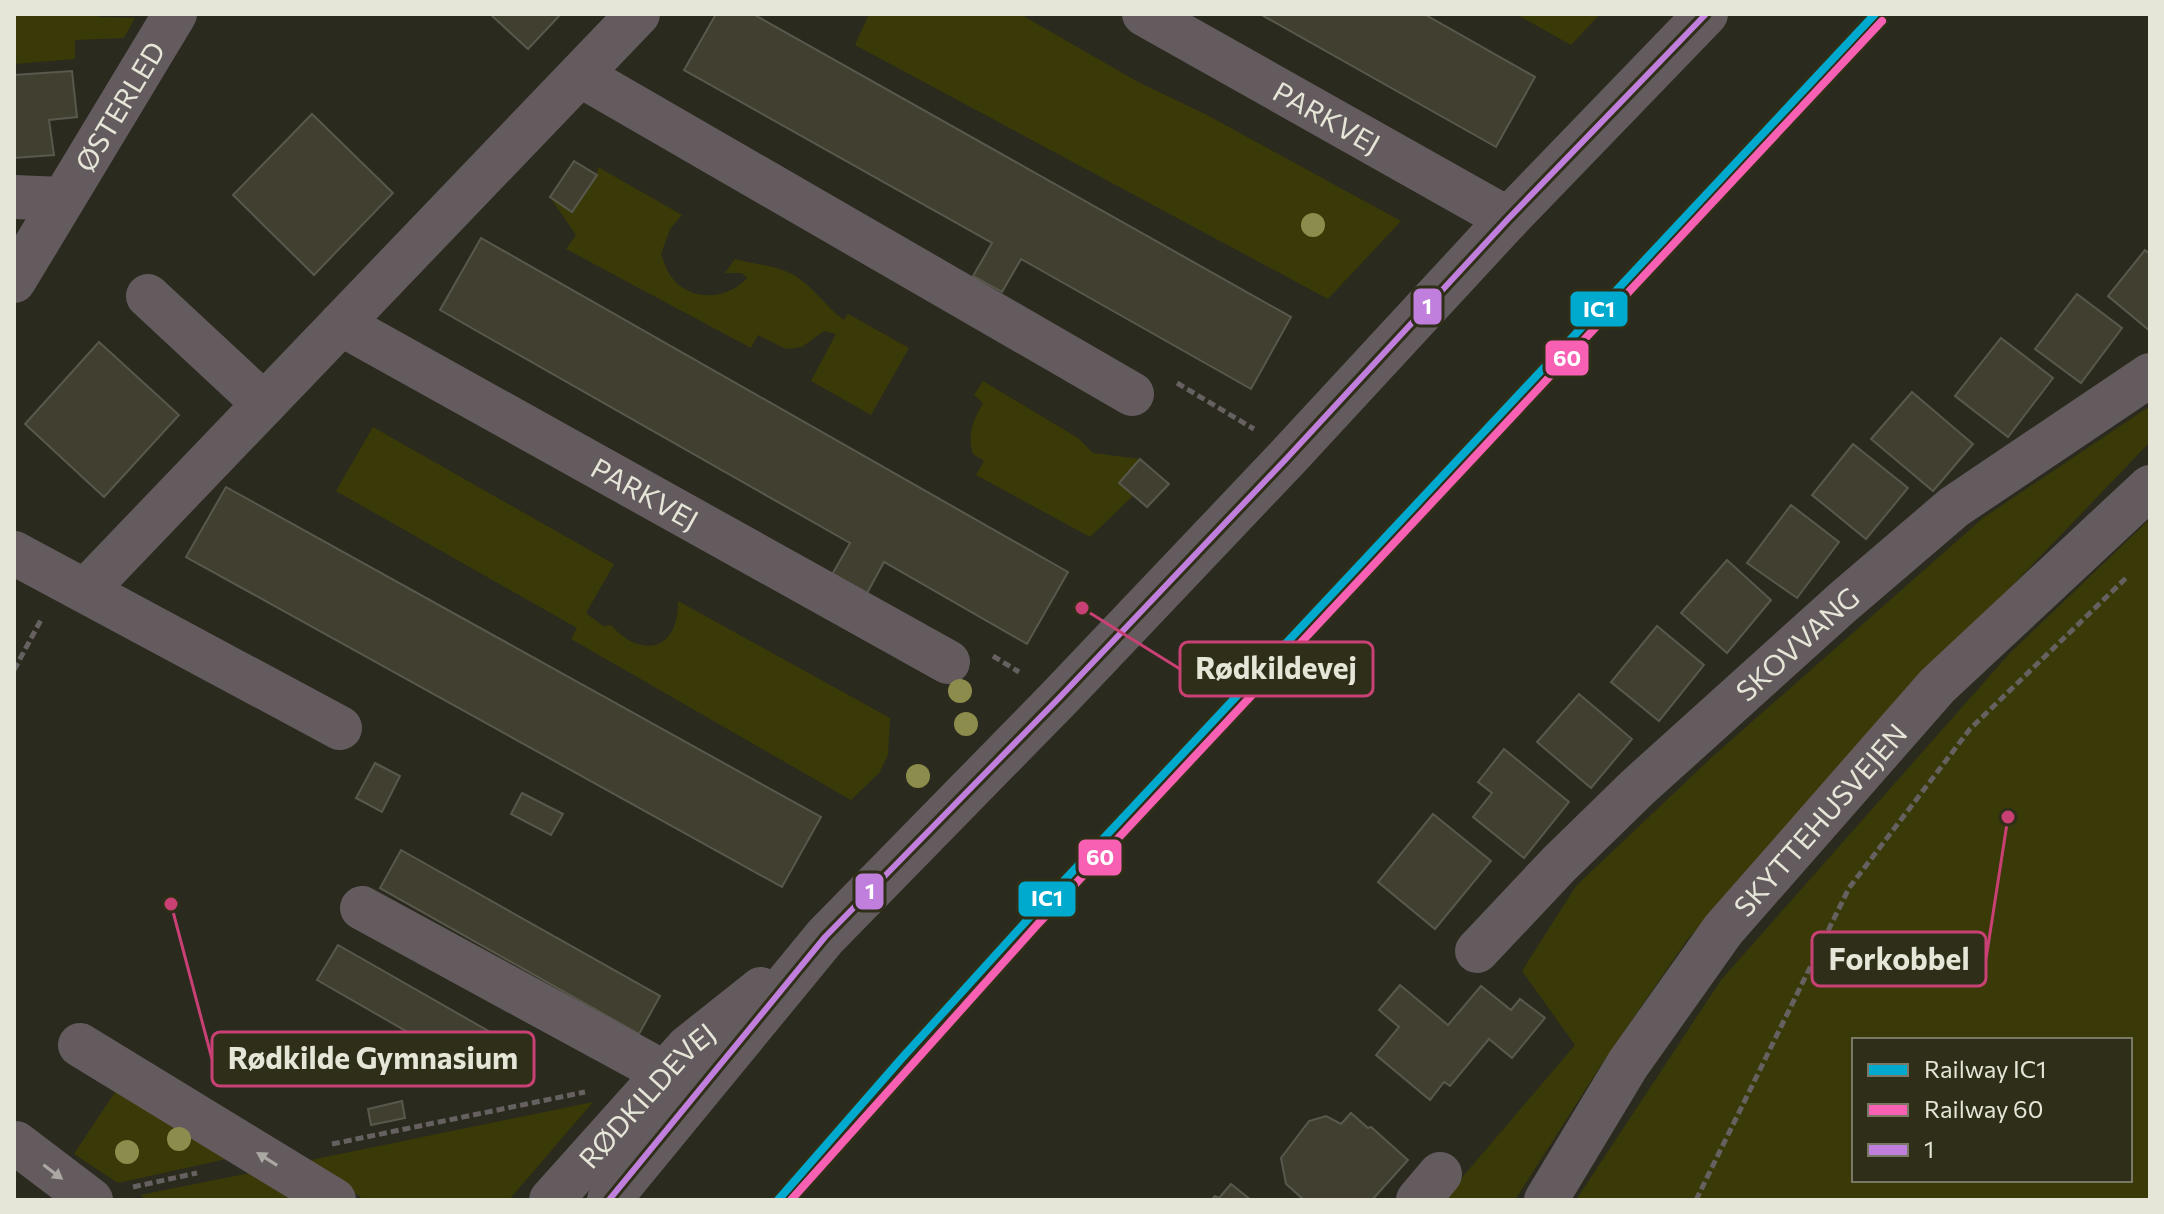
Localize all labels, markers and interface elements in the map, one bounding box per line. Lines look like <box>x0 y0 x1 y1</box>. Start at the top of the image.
street label: ØSTERLED <box>67 35 171 177</box>
street label: PARKVEJ <box>1268 74 1386 161</box>
line badge: 1 <box>1412 287 1443 326</box>
line badge: IC1 <box>1569 290 1629 328</box>
text: 1 <box>1422 292 1432 319</box>
text: IC1 <box>1583 295 1615 322</box>
line badge: 60 <box>1544 339 1590 377</box>
text: 60 <box>1553 344 1581 371</box>
street label: PARKVEJ <box>586 450 704 537</box>
street label: SKOVVANG <box>1728 579 1865 708</box>
callout: Rødkildevej <box>1180 642 1373 696</box>
text: Rødkildevej <box>1195 648 1357 685</box>
street label: SKYTTEHUSVEJEN <box>1726 716 1913 923</box>
line badge: 60 <box>1077 838 1123 877</box>
text: 60 <box>1086 843 1114 870</box>
line badge: 1 <box>854 872 885 911</box>
text: 1 <box>865 877 875 904</box>
line badge: IC1 <box>1017 880 1077 918</box>
text: IC1 <box>1031 884 1063 911</box>
callout: Forkobbel <box>1812 932 1986 986</box>
text: Forkobbel <box>1828 939 1970 976</box>
street label: RØDKILDEVEJ <box>571 1015 722 1175</box>
callout: Rødkilde Gymnasium <box>212 1032 534 1086</box>
text: Rødkilde Gymnasium <box>228 1038 518 1075</box>
legend <box>1852 1038 2132 1182</box>
text: Railway IC1 <box>1924 1054 2047 1083</box>
text: Railway 60 <box>1924 1094 2043 1123</box>
text: 1 <box>1924 1134 1934 1163</box>
one-way arrow <box>256 1152 278 1166</box>
one-way arrow <box>43 1163 63 1179</box>

